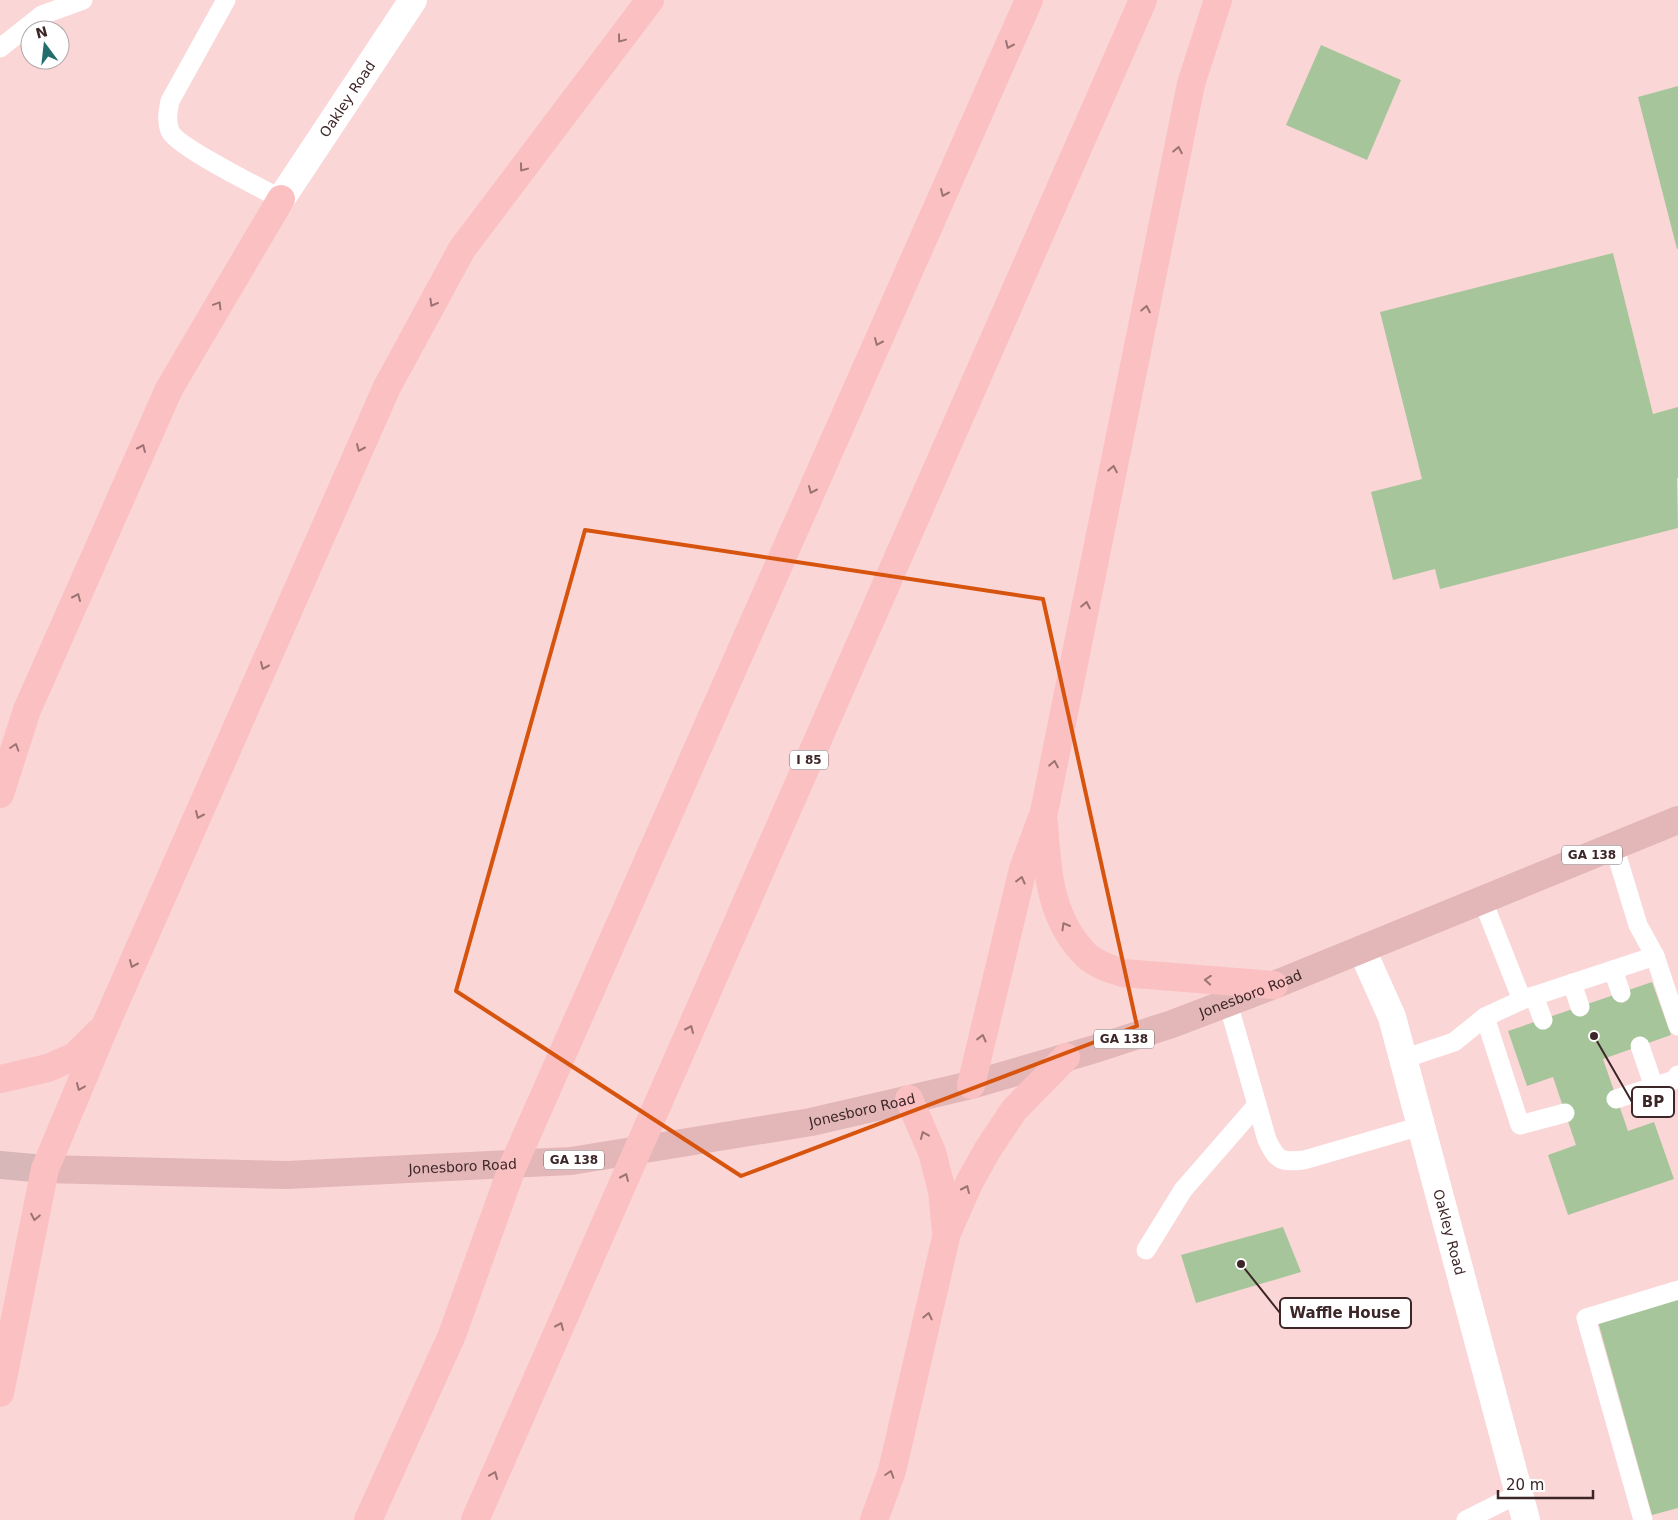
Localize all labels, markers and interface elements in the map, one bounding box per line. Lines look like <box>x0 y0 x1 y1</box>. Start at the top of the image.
north arrow <box>20 20 70 70</box>
text: N <box>34 23 49 42</box>
one-way arrow <box>618 33 627 43</box>
one-way arrow <box>1005 40 1016 49</box>
street label: Oakley Road <box>316 58 378 140</box>
one-way arrow <box>1172 146 1183 154</box>
one-way arrow <box>520 163 529 172</box>
one-way arrow <box>939 188 950 197</box>
one-way arrow <box>429 298 439 307</box>
one-way arrow <box>212 301 222 310</box>
one-way arrow <box>1140 305 1150 314</box>
one-way arrow <box>873 337 884 346</box>
one-way arrow <box>356 443 367 452</box>
one-way arrow <box>136 444 147 453</box>
one-way arrow <box>1108 464 1118 473</box>
one-way arrow <box>808 485 818 494</box>
one-way arrow <box>70 593 81 602</box>
one-way arrow <box>1080 600 1091 609</box>
one-way arrow <box>260 661 271 670</box>
one-way arrow <box>9 743 19 752</box>
road number: I 85 <box>790 750 828 770</box>
one-way arrow <box>1048 760 1058 768</box>
one-way arrow <box>194 810 205 819</box>
road number: GA 138 <box>1562 846 1622 864</box>
one-way arrow <box>1015 876 1025 884</box>
one-way arrow <box>1061 923 1071 932</box>
one-way arrow <box>129 959 140 968</box>
street label: Jonesboro Road <box>1196 967 1304 1021</box>
one-way arrow <box>1203 975 1211 986</box>
one-way arrow <box>684 1025 695 1034</box>
road number: GA 138 <box>1094 1030 1154 1048</box>
one-way arrow <box>976 1033 987 1042</box>
one-way arrow <box>75 1082 86 1091</box>
callout: BP <box>1632 1087 1674 1117</box>
street label: Jonesboro Road <box>806 1090 917 1130</box>
text: BP <box>1642 1093 1664 1111</box>
one-way arrow <box>920 1131 931 1140</box>
road number: GA 138 <box>544 1150 604 1170</box>
street label: Jonesboro Road <box>407 1156 517 1177</box>
one-way arrow <box>620 1174 630 1182</box>
one-way arrow <box>960 1185 971 1194</box>
street label: Oakley Road <box>1430 1187 1468 1277</box>
one-way arrow <box>30 1212 41 1221</box>
callout: Waffle House <box>1280 1298 1411 1328</box>
text: Waffle House <box>1290 1304 1400 1322</box>
one-way arrow <box>922 1312 933 1321</box>
one-way arrow <box>553 1322 564 1331</box>
scale bar <box>1498 1468 1593 1500</box>
one-way arrow <box>885 1470 895 1479</box>
one-way arrow <box>488 1471 499 1480</box>
text: 20 m <box>1506 1476 1544 1494</box>

